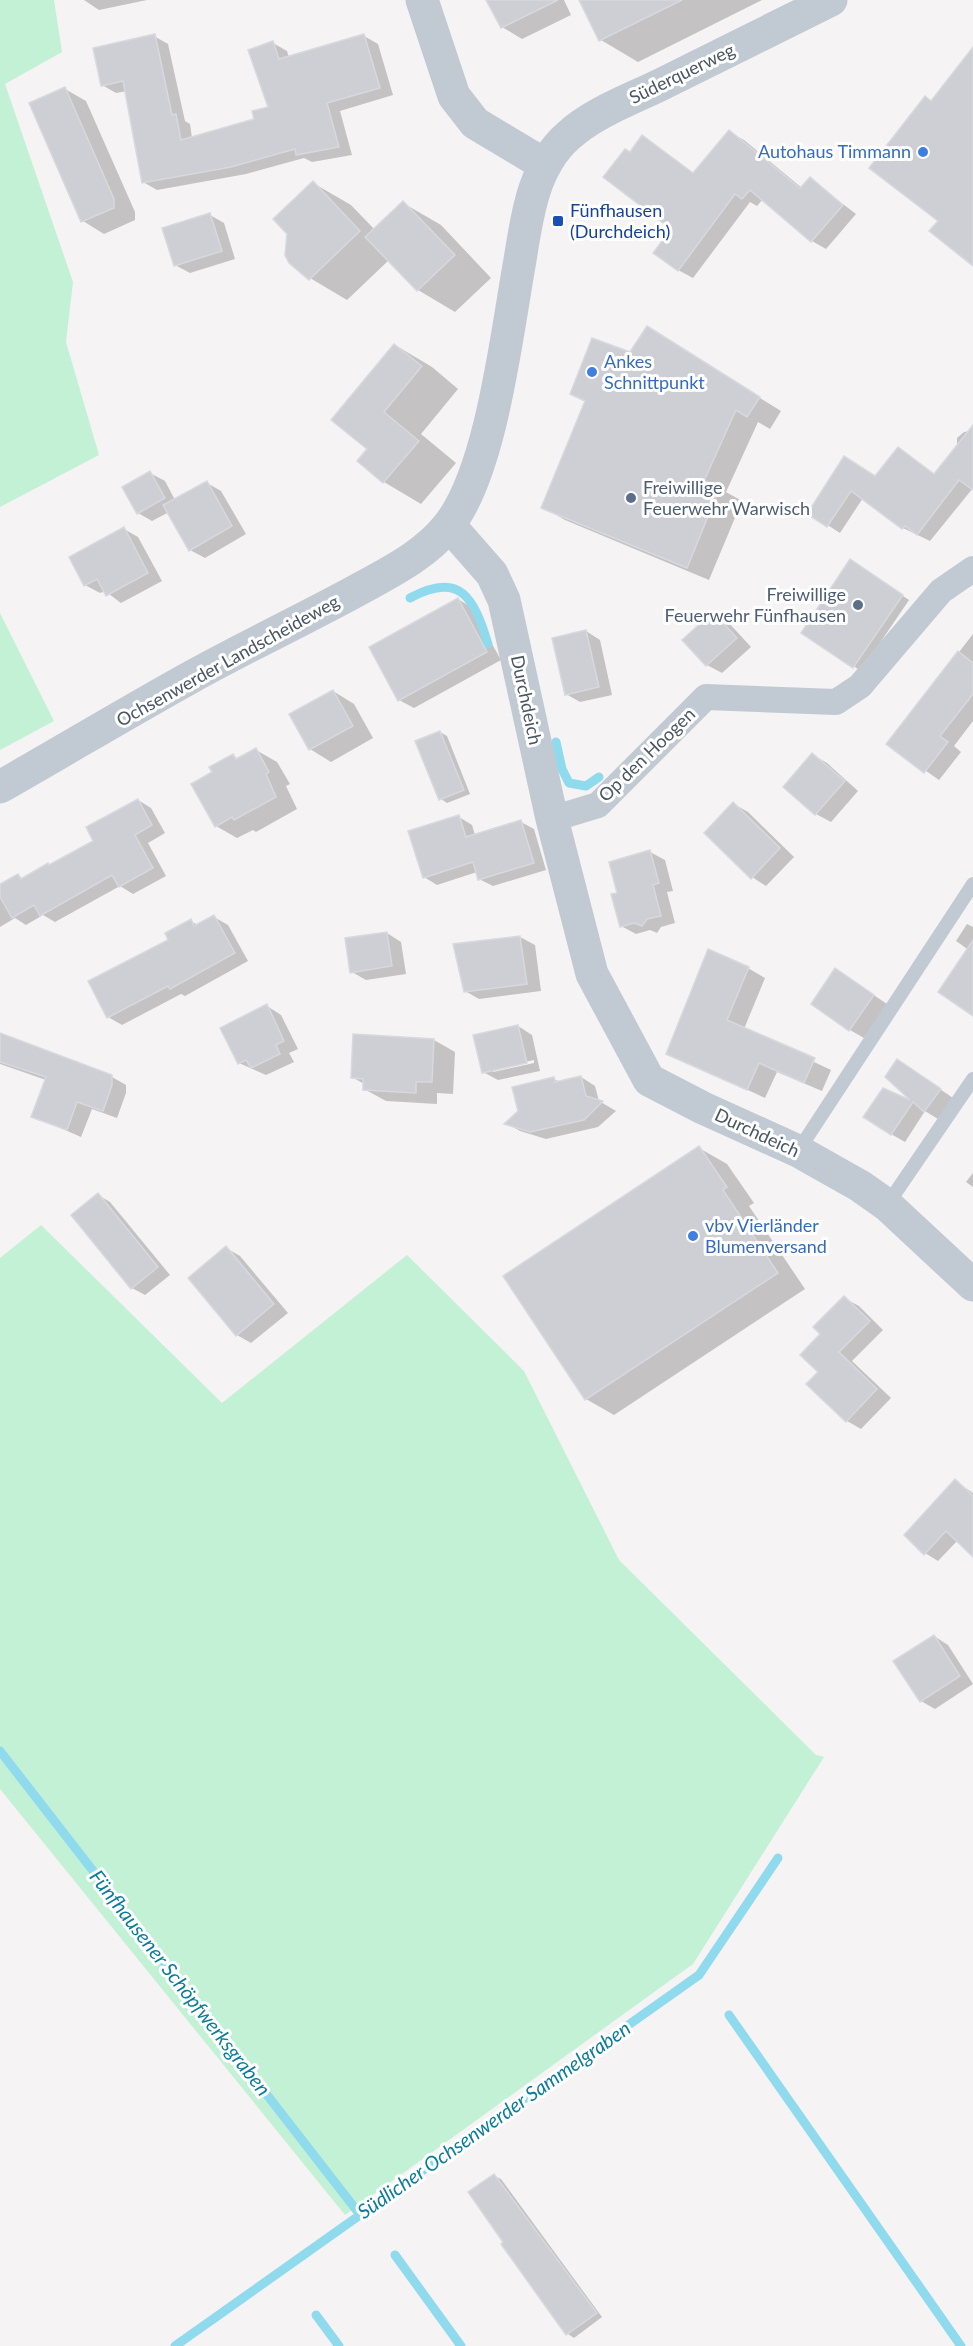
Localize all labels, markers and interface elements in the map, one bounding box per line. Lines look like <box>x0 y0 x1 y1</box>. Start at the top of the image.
street label: Süderquerweg <box>625 38 738 108</box>
place label: Autohaus Timmann <box>758 140 911 162</box>
marker: Autohaus Timmann <box>916 145 930 159</box>
place label: Fünfhausen (Durchdeich) <box>570 199 670 242</box>
marker: Fünfhausen (Durchdeich) <box>551 214 565 228</box>
place label: Ankes Schnittpunkt <box>604 350 705 393</box>
marker: Ankes Schnittpunkt <box>585 365 599 379</box>
place label: Freiwillige Feuerwehr Warwisch <box>643 476 810 519</box>
marker: Freiwillige Feuerwehr Warwisch <box>624 491 638 505</box>
place label: Freiwillige Feuerwehr Fünfhausen <box>664 583 846 626</box>
street label: Ochsenwerder Landscheideweg <box>112 590 343 731</box>
marker: Freiwillige Feuerwehr Fünfhausen <box>851 598 865 612</box>
street label: Durchdeich <box>507 653 547 747</box>
street label: Op den Hoogen <box>593 703 699 806</box>
street label: Durchdeich <box>712 1103 803 1161</box>
place label: vbv Vierländer Blumenversand <box>705 1214 827 1257</box>
marker: vbv Vierländer Blumenversand <box>686 1229 700 1243</box>
water label: Fünfhausener Schöpfwerksgraben <box>85 1865 276 2100</box>
water label: Südlicher Ochsenwerder Sammelgraben <box>352 2015 635 2223</box>

